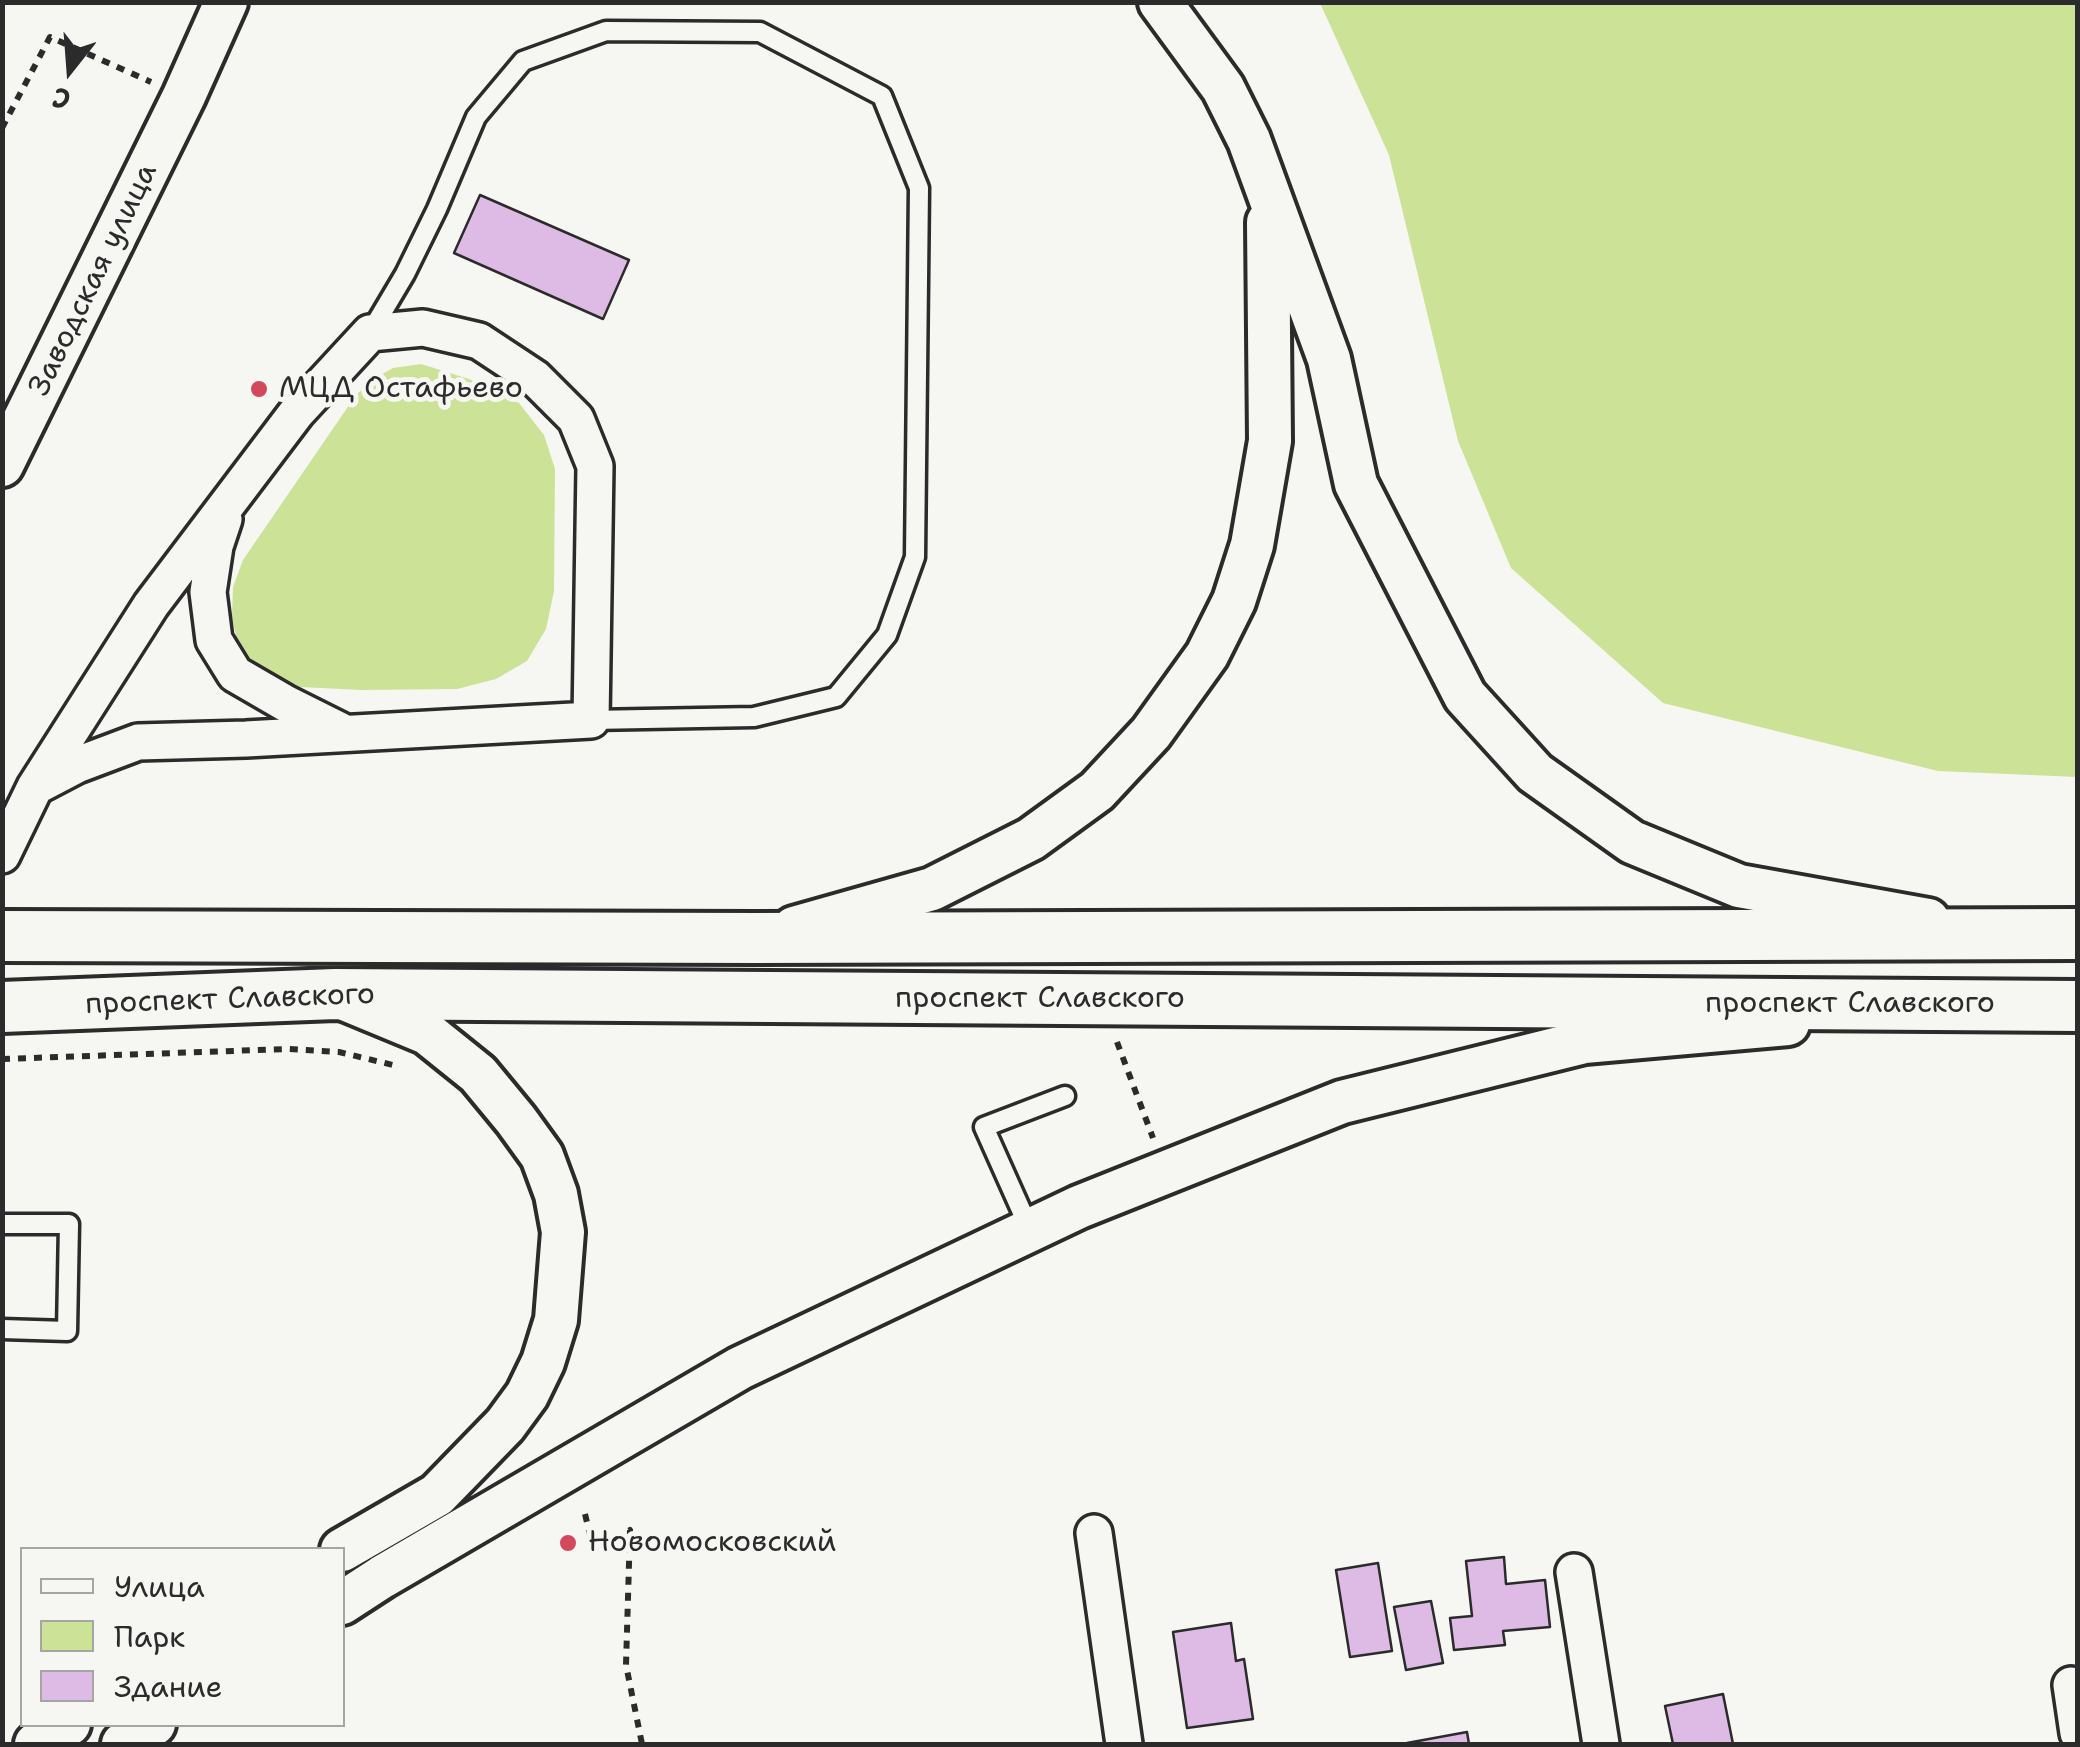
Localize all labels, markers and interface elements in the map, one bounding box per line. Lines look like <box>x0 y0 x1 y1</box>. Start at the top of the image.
north arrow <box>20 20 120 120</box>
text: С <box>47 78 75 119</box>
street label: Заводская улица <box>22 158 166 402</box>
place label: МЦД Остафьево <box>279 371 523 407</box>
marker: МЦД Остафьево <box>248 378 270 400</box>
street label: проспект Славского <box>85 977 375 1023</box>
street label: проспект Славского <box>895 981 1185 1017</box>
street label: проспект Славского <box>1705 986 1995 1022</box>
place label: Новомосковский <box>588 1525 836 1561</box>
marker: Новомосковский <box>557 1532 579 1554</box>
legend <box>20 1547 345 1727</box>
text: Улица <box>114 1566 205 1607</box>
text: Парк <box>114 1616 185 1657</box>
text: Здание <box>114 1666 223 1707</box>

